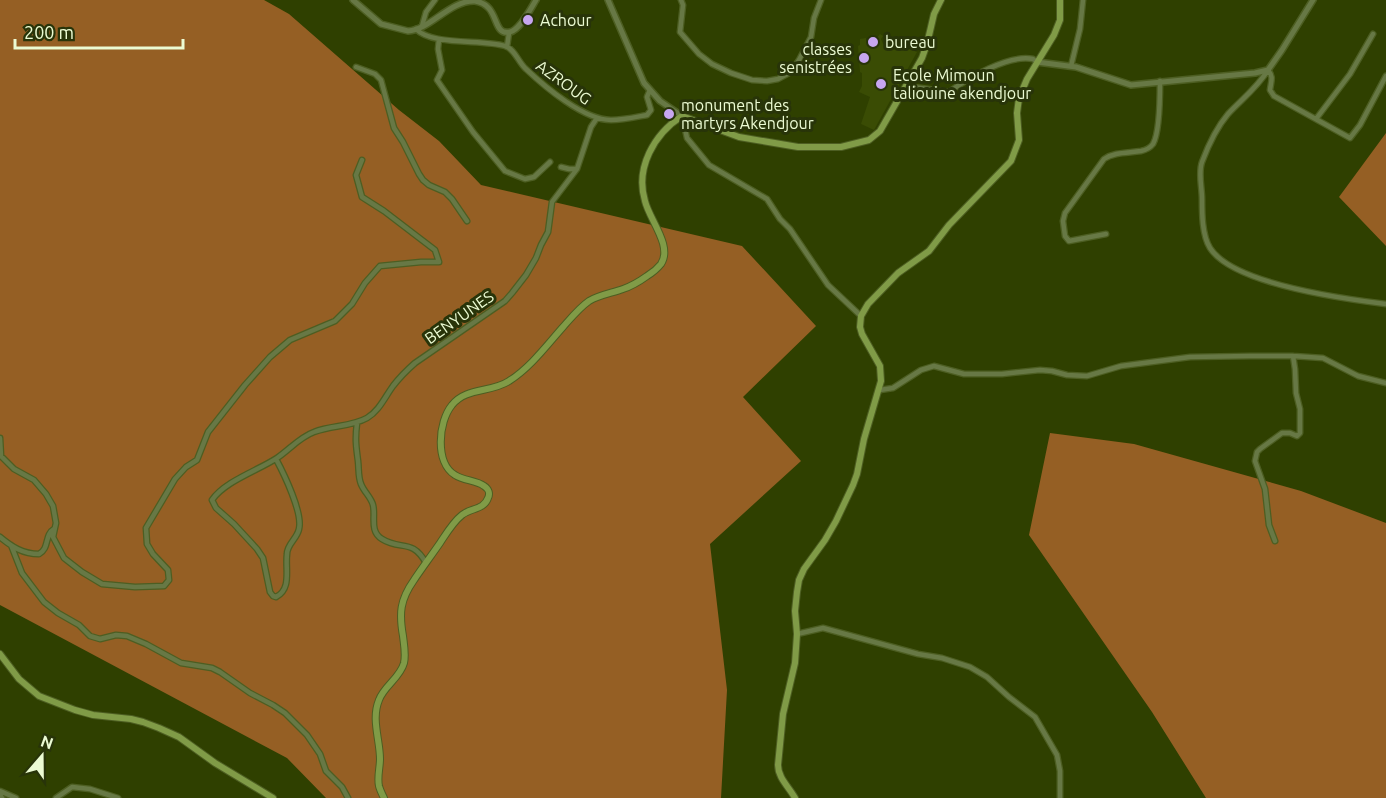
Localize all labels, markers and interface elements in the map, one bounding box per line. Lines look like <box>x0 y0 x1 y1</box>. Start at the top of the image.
place label: Achour <box>540 11 592 29</box>
scale bar <box>15 12 183 50</box>
marker: Achour <box>521 13 535 27</box>
text: 200 m <box>24 22 74 42</box>
place label: bureau <box>885 33 936 51</box>
marker: bureau <box>866 35 880 49</box>
place label: classes senistrées <box>779 40 852 76</box>
marker: classes senistrées <box>857 51 871 65</box>
street label: AZROUG <box>533 56 595 108</box>
place label: Ecole Mimoun taliouine akendjour <box>893 66 1031 102</box>
marker: Ecole Mimoun taliouine akendjour <box>874 77 888 91</box>
place label: monument des martyrs Akendjour <box>681 96 814 132</box>
marker: monument des martyrs Akendjour <box>662 107 676 121</box>
street label: BENYUNES <box>421 287 497 347</box>
north arrow <box>12 726 72 786</box>
text: N <box>38 731 56 752</box>

